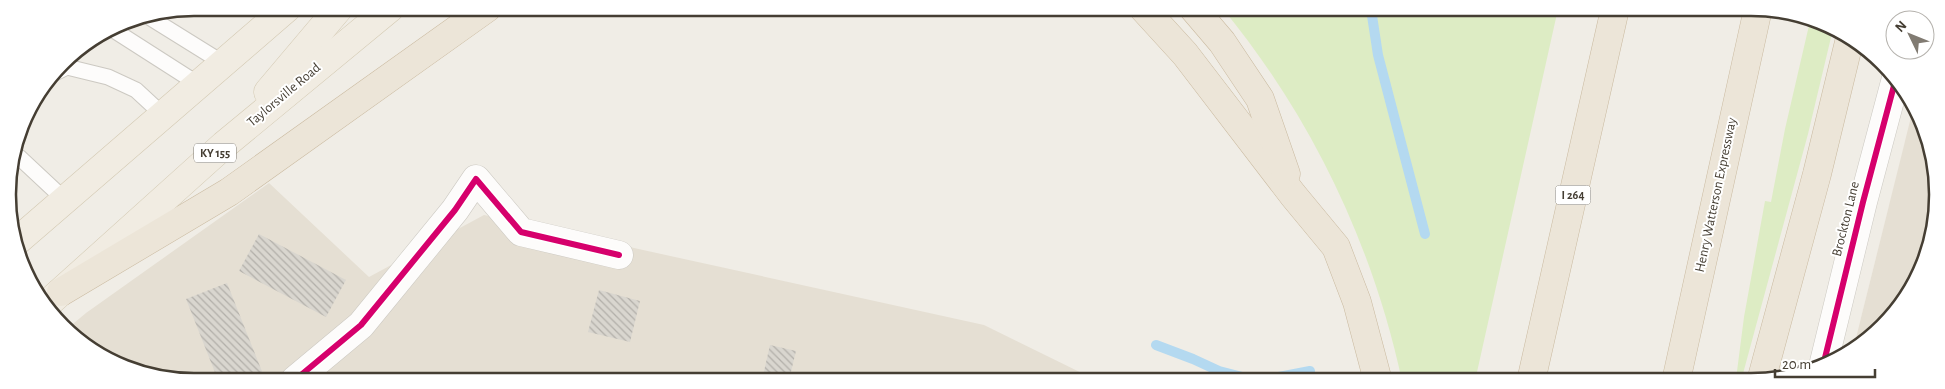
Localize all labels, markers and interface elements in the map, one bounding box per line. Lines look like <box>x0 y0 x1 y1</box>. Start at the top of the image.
north arrow <box>1885 10 1935 60</box>
text: N <box>1893 18 1910 35</box>
street label: Taylorsville Road <box>245 60 323 130</box>
street label: Henry Watterson Expressway <box>1693 116 1739 274</box>
road number: KY 155 <box>194 144 236 162</box>
street label: Brockton Lane <box>1830 180 1862 258</box>
road number: I 264 <box>1556 186 1590 204</box>
scale bar <box>1775 346 1875 378</box>
text: 20 m <box>1782 357 1811 372</box>

